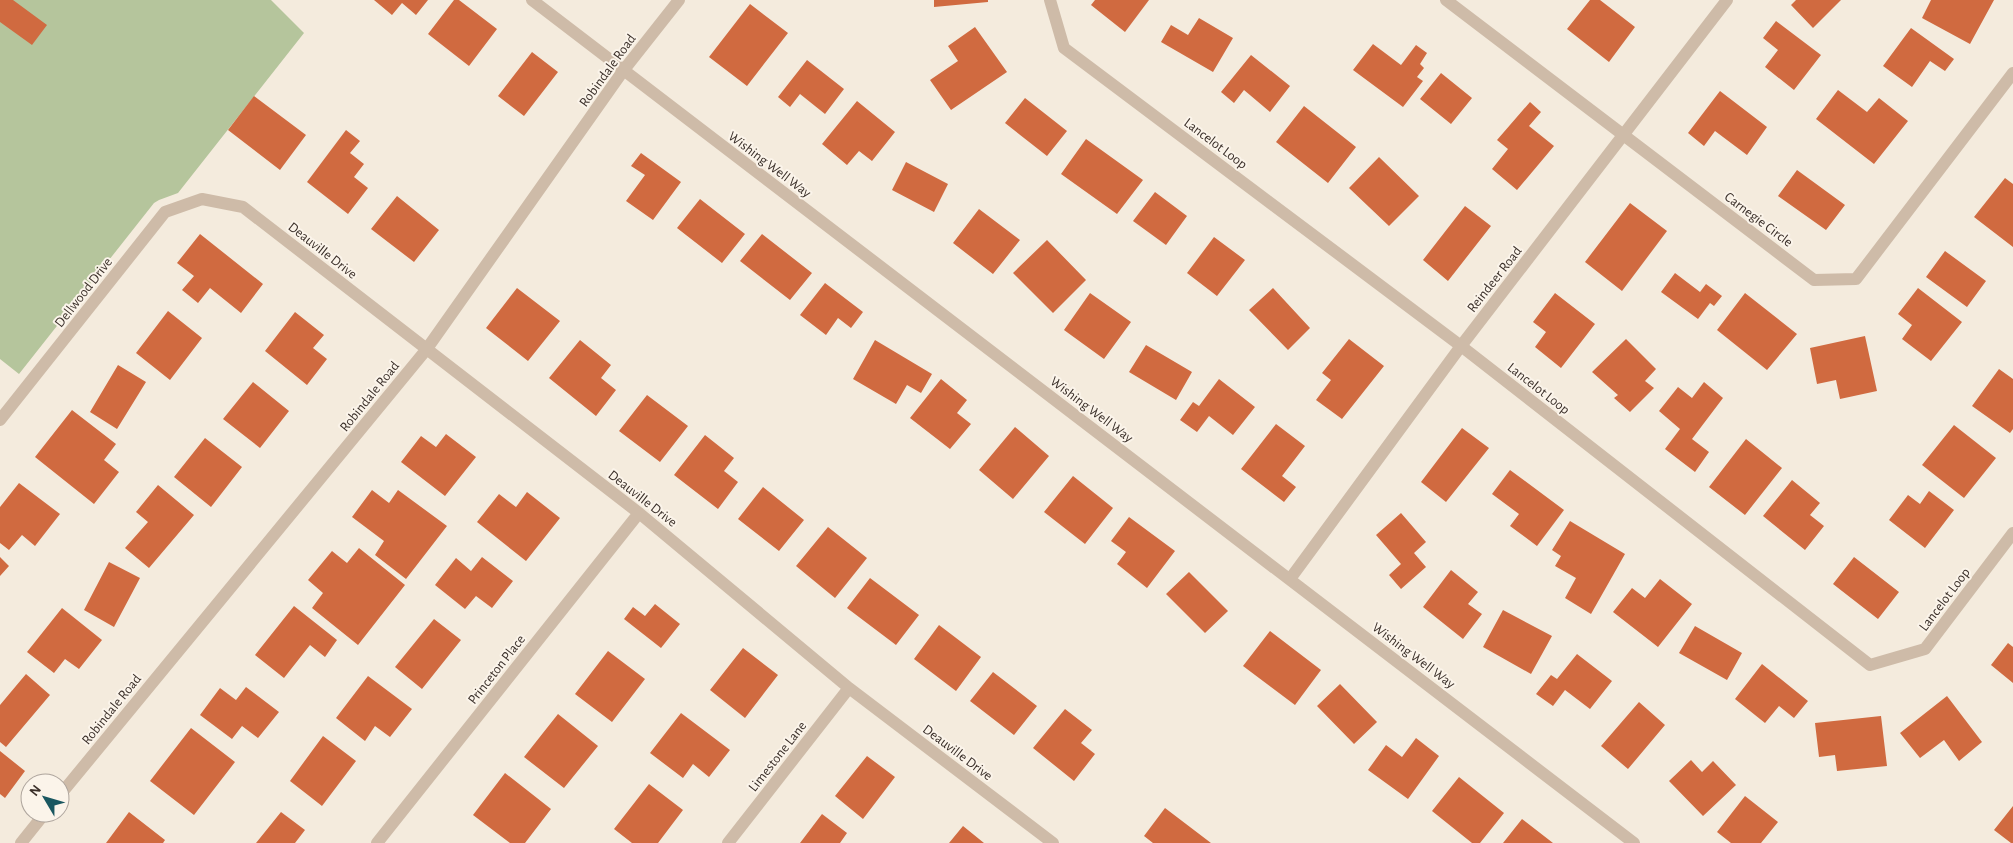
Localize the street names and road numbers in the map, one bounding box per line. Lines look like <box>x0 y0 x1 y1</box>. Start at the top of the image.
street label: Robindale Road <box>577 32 639 109</box>
street label: Lancelot Loop <box>1181 116 1249 172</box>
street label: Wishing Well Way <box>725 129 813 200</box>
street label: Carnegie Circle <box>1722 190 1795 250</box>
street label: Deauville Drive <box>285 220 359 282</box>
street label: Reindeer Road <box>1465 244 1525 315</box>
street label: Dellwood Drive <box>52 255 115 330</box>
street label: Robindale Road <box>337 359 402 434</box>
street label: Lancelot Loop <box>1505 360 1572 417</box>
street label: Wishing Well Way <box>1047 374 1135 445</box>
street label: Deauville Drive <box>605 468 679 530</box>
street label: Lancelot Loop <box>1917 566 1973 634</box>
street label: Wishing Well Way <box>1369 620 1457 691</box>
street label: Princeton Place <box>466 632 528 707</box>
street label: Robindale Road <box>79 672 144 747</box>
street label: Limestone Lane <box>746 719 809 794</box>
street label: Deauville Drive <box>920 722 995 783</box>

